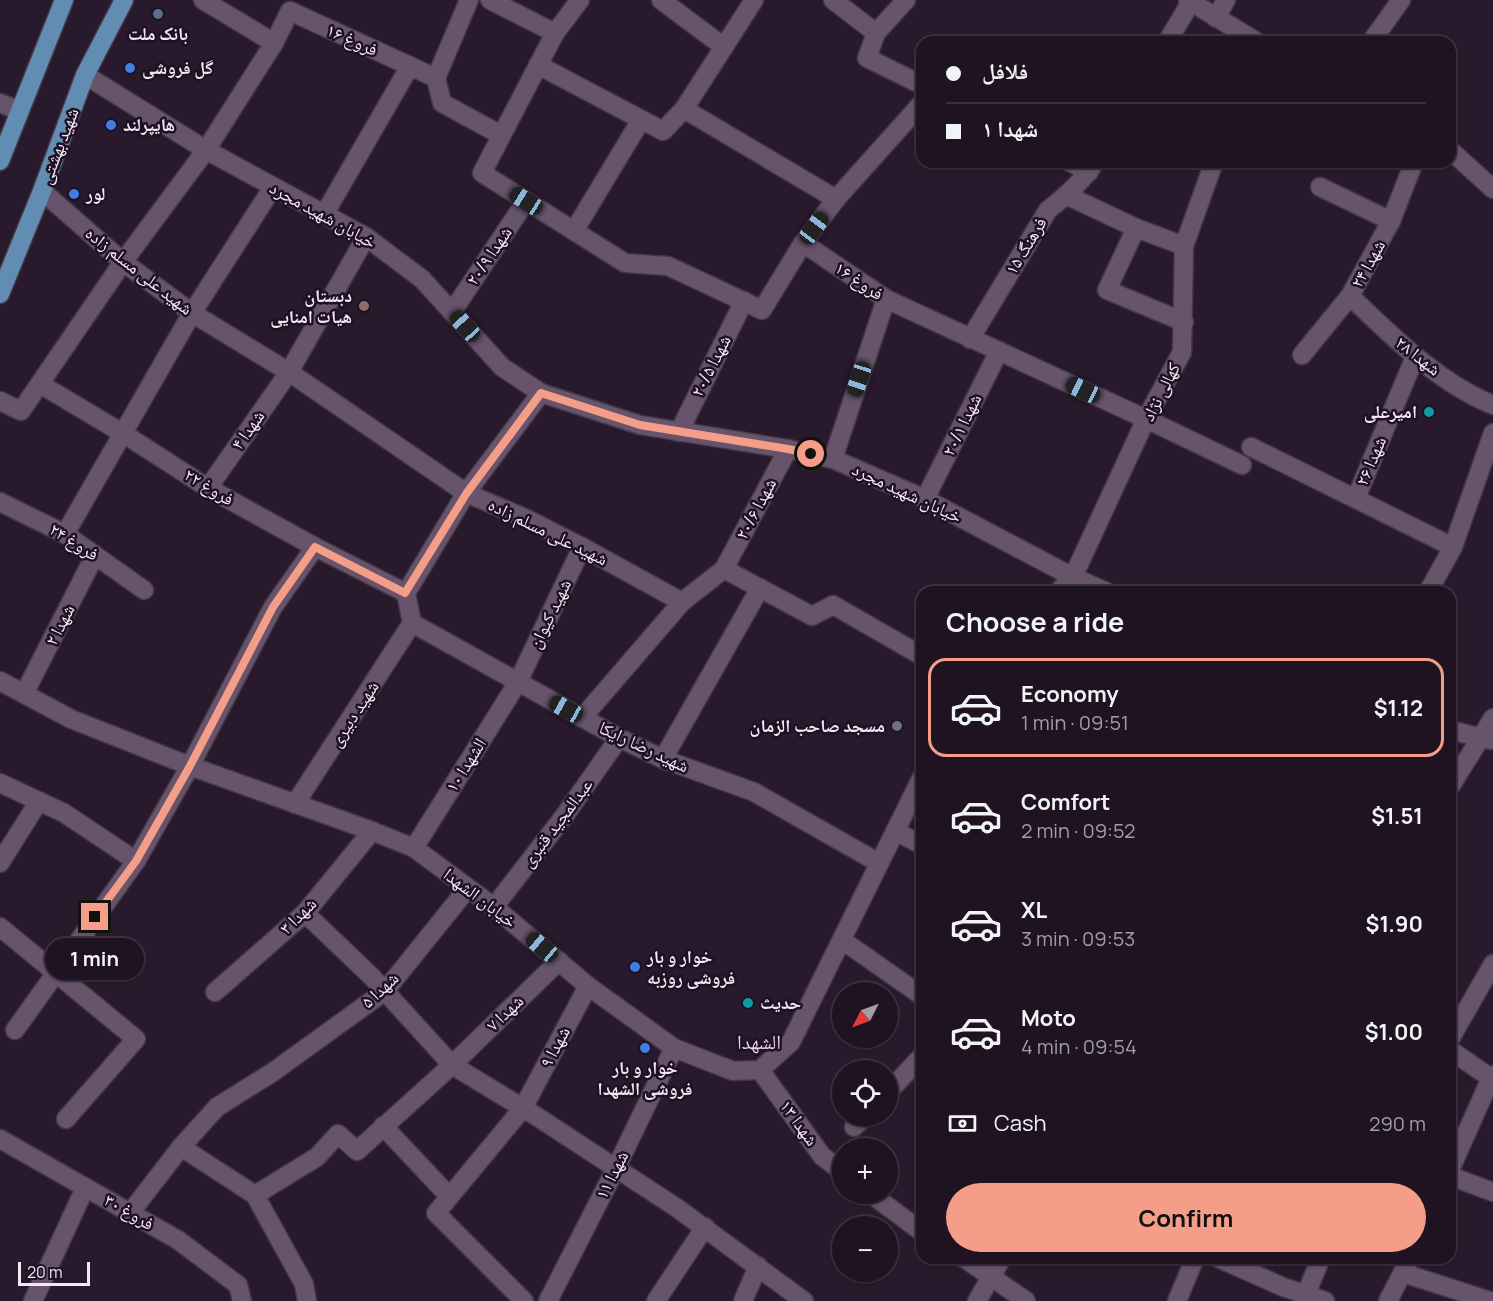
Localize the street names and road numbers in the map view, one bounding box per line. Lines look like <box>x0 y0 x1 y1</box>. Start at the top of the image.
street label: فروغ ۱۶ <box>323 17 382 61</box>
street label: شهید بهشتی <box>33 104 84 187</box>
street label: خیابان شهید مجرد <box>266 175 381 253</box>
street label: فرهنگ ۱۵ <box>999 212 1052 279</box>
street label: شهید علی مسلم زاده <box>80 221 198 321</box>
street label: شهدا ۲۰/۹ <box>460 221 517 290</box>
street label: شهدا ۲۴ <box>1344 235 1390 292</box>
street label: فروغ ۱۶ <box>831 255 889 305</box>
street label: شهدا ۲۸ <box>1391 330 1446 380</box>
street label: شهدا ۲۰/۵ <box>684 331 736 401</box>
street label: کهالی نژاد <box>1135 358 1185 425</box>
street label: شهدا ۲۰/۱ <box>936 389 986 460</box>
street label: شهدا ۴ <box>225 405 269 454</box>
street label: شهدا ۲۶ <box>1349 432 1391 489</box>
street label: خیابان شهید مجرد <box>849 456 966 528</box>
street label: فروغ ۲۲ <box>180 462 239 510</box>
street label: شهدا ۲۰/۶ <box>729 474 781 543</box>
street label: شهید علی مسلم زاده <box>484 492 612 571</box>
street label: فروغ ۲۴ <box>45 517 104 566</box>
street label: شهید کیوان <box>522 575 576 652</box>
street label: شهدا ۲ <box>39 600 80 649</box>
street label: شهید دبیری <box>323 676 384 751</box>
street label: شهید رضا رایکا <box>595 715 693 777</box>
street label: الشهدا ۱۰ <box>439 733 491 796</box>
street label: عبدالمجید قنبری <box>515 773 598 872</box>
street label: خیابان الشهدا <box>439 862 522 933</box>
street label: شهدا ۳ <box>274 892 321 939</box>
street label: شهدا ۵ <box>355 966 403 1013</box>
street label: شهدا ۷ <box>480 989 528 1036</box>
street label: شهدا ۹ <box>533 1022 575 1071</box>
street label: شهدا ۱۳ <box>775 1095 825 1150</box>
street label: شهدا ۱۱ <box>589 1146 633 1203</box>
street label: فروغ ۳۰ <box>100 1187 159 1235</box>

